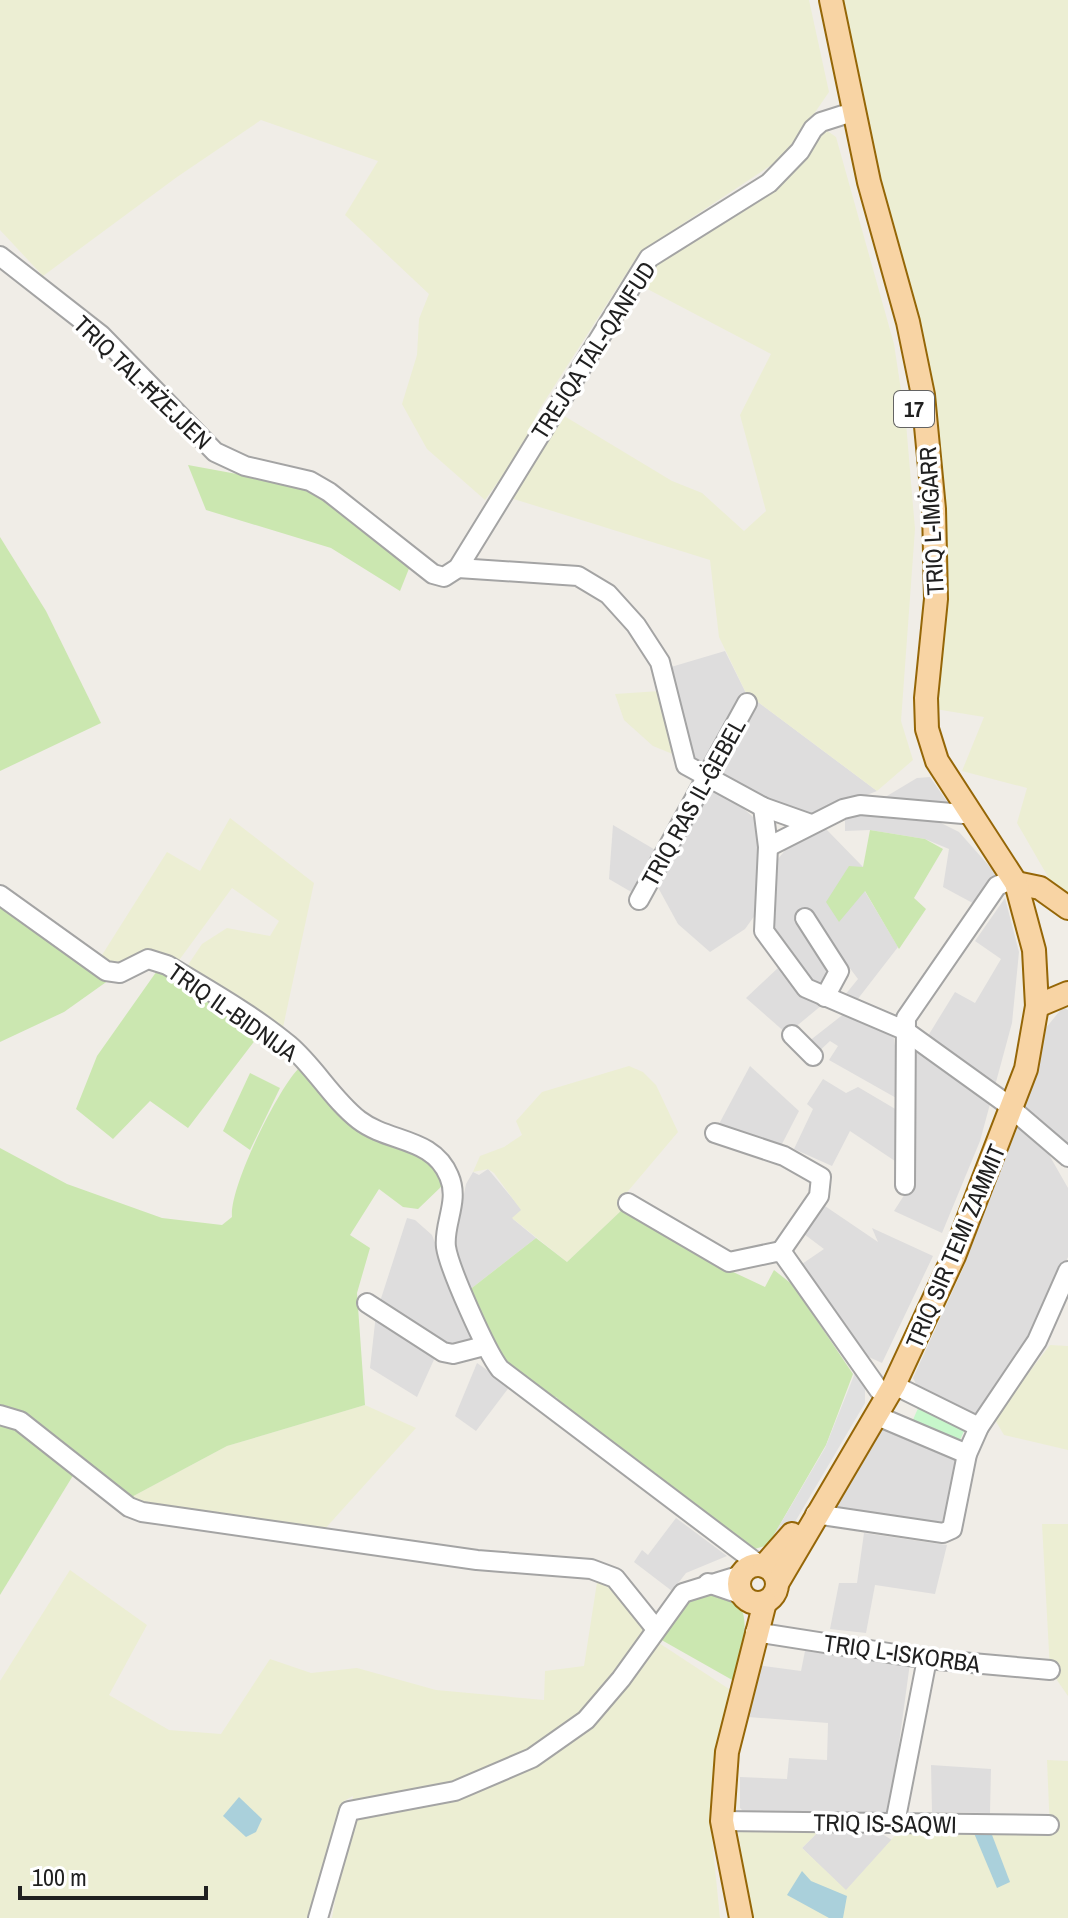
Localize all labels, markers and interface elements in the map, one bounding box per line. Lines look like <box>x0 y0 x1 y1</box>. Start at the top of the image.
street label: TREJQA TAL-QANFUD <box>523 255 663 445</box>
street label: TRIQ TAL-ĦŻEJJEN <box>67 308 219 456</box>
road number: 17 <box>894 391 934 427</box>
street label: TRIQ L-IMĠARR <box>911 446 951 596</box>
street label: TRIQ RAS IL-ĠEBEL <box>634 712 752 892</box>
street label: TRIQ IL-BIDNIJA <box>162 956 305 1069</box>
street label: TRIQ SIR TEMI ZAMMIT <box>898 1139 1012 1353</box>
street label: TRIQ L-ISKORBA <box>822 1626 983 1680</box>
street label: TRIQ IS-SAQWI <box>813 1806 957 1840</box>
scale bar <box>20 1850 206 1900</box>
text: 100 m <box>32 1861 87 1893</box>

